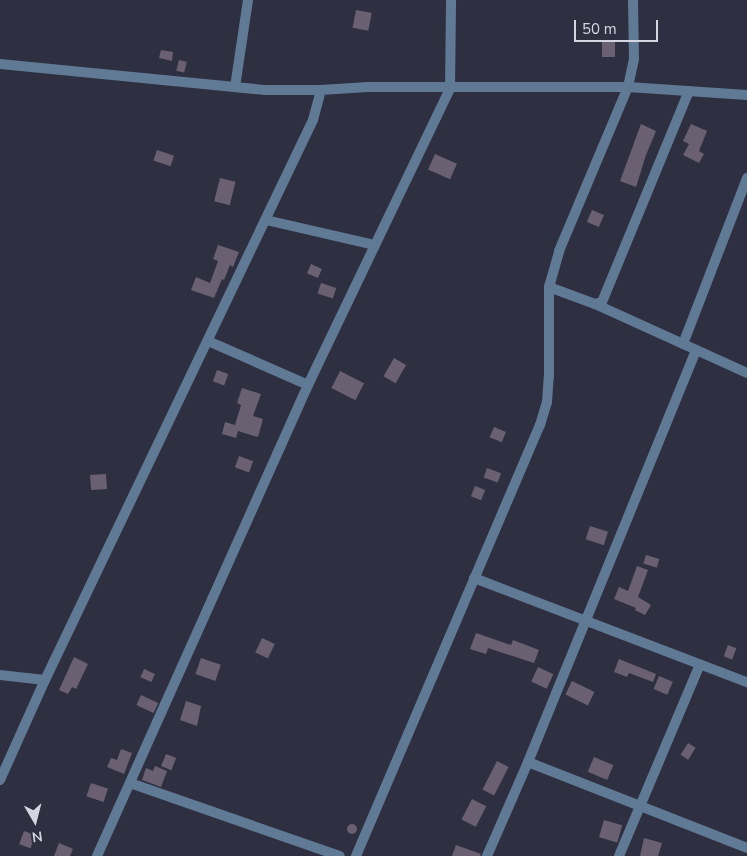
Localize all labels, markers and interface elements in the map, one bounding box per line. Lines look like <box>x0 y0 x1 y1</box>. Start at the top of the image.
scale bar <box>577 10 661 42</box>
text: 50 m <box>582 19 617 39</box>
north arrow <box>10 796 60 846</box>
text: N <box>31 826 44 846</box>

